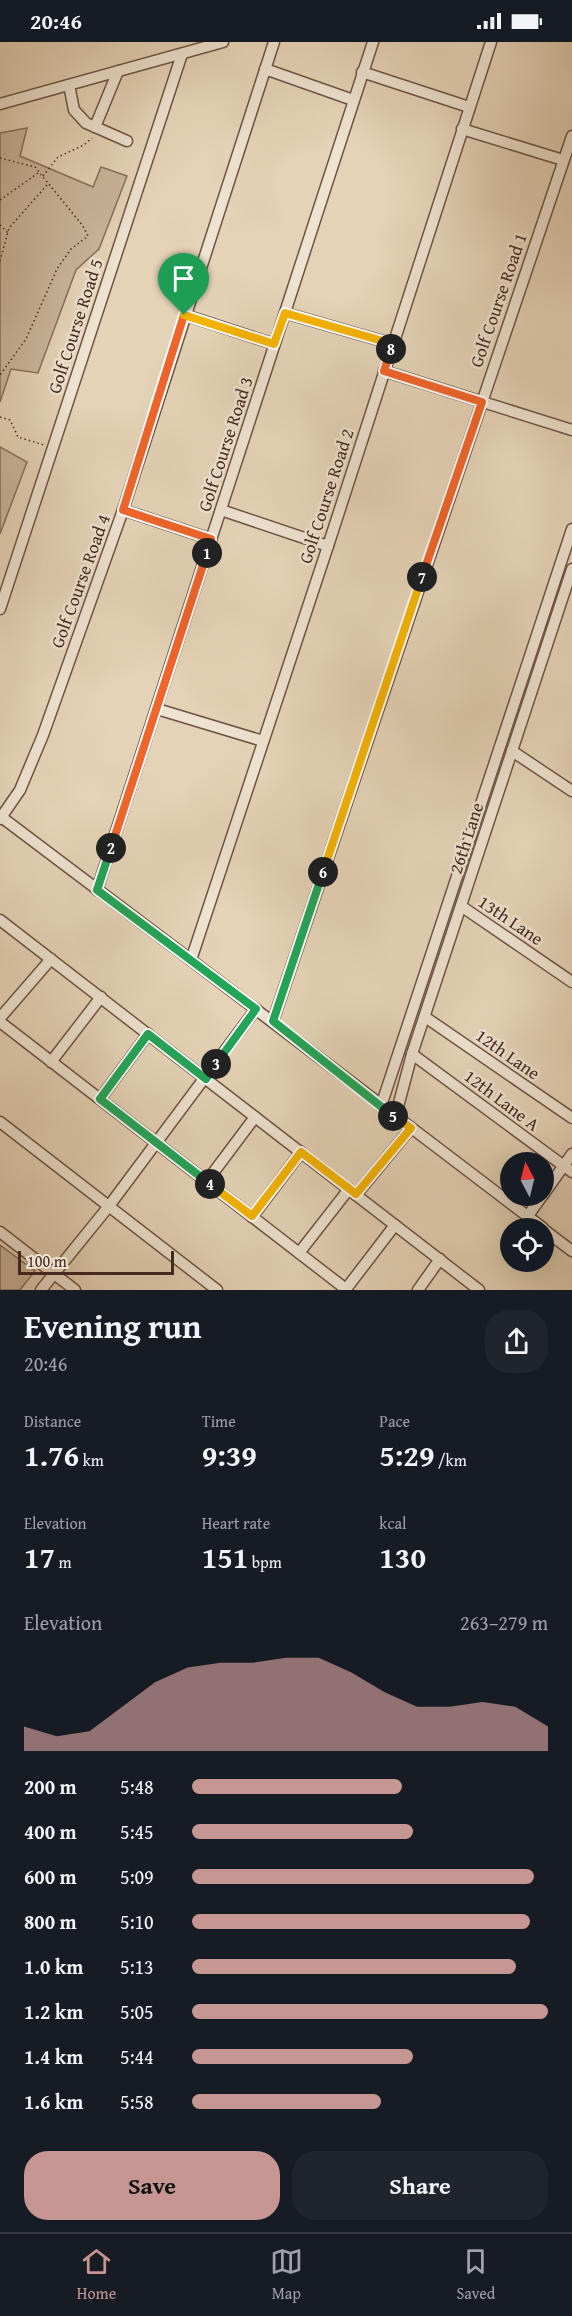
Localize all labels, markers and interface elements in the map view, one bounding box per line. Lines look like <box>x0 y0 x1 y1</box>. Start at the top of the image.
text: 20:46 <box>30 5 82 37</box>
street label: Golf Course Road 1 <box>462 229 534 371</box>
pin <box>158 253 209 315</box>
street label: Golf Course Road 5 <box>40 255 110 397</box>
icon: arrive <box>167 262 200 295</box>
pin: 8 <box>376 334 406 364</box>
text: 8 <box>387 337 395 361</box>
street label: Golf Course Road 3 <box>190 373 260 515</box>
street label: Golf Course Road 2 <box>291 425 361 567</box>
street label: Golf Course Road 4 <box>43 510 117 652</box>
pin: 1 <box>192 538 222 568</box>
text: 1 <box>203 541 211 565</box>
pin: 7 <box>407 562 437 592</box>
text: 7 <box>418 565 426 589</box>
street label: 26th Lane <box>442 799 490 877</box>
pin: 2 <box>96 833 126 863</box>
text: 2 <box>107 836 115 860</box>
pin: 6 <box>308 857 338 887</box>
text: 6 <box>319 860 327 884</box>
street label: 13th Lane <box>473 888 549 952</box>
street label: 12th Lane <box>470 1022 546 1086</box>
pin: 3 <box>201 1049 231 1079</box>
text: 3 <box>212 1052 220 1076</box>
street label: 12th Lane A <box>459 1063 546 1137</box>
pin: 5 <box>378 1101 408 1131</box>
text: 5 <box>389 1104 397 1128</box>
north arrow <box>500 1152 554 1206</box>
map controls <box>500 1152 554 1272</box>
pin: 4 <box>195 1169 225 1199</box>
text: 4 <box>206 1172 214 1196</box>
button: locate <box>500 1218 554 1272</box>
scale bar <box>18 1248 174 1276</box>
text: 100 m <box>27 1249 67 1273</box>
text: Evening run <box>24 1302 201 1350</box>
button: share <box>485 1310 548 1373</box>
text: 20:46 <box>24 1349 67 1378</box>
text: Distance <box>24 1409 81 1433</box>
text: Time <box>202 1409 236 1433</box>
text: Pace <box>379 1409 410 1433</box>
text: 1.76 <box>24 1433 79 1477</box>
text: 9:39 <box>202 1433 257 1477</box>
text: 5:29 <box>379 1433 434 1477</box>
text: km <box>79 1448 104 1472</box>
text: /km <box>434 1448 467 1472</box>
text: Elevation <box>24 1511 87 1535</box>
text: Heart rate <box>202 1511 270 1535</box>
text: kcal <box>379 1511 407 1535</box>
text: 17 <box>24 1535 55 1579</box>
text: 151 <box>202 1535 248 1579</box>
text: 130 <box>379 1535 426 1579</box>
text: m <box>55 1550 72 1574</box>
text: bpm <box>248 1550 282 1574</box>
text: Elevation <box>24 1608 102 1637</box>
text: 263–279 m <box>460 1608 548 1637</box>
text: 200 m <box>24 1772 77 1801</box>
text: 5:48 <box>120 1772 154 1801</box>
text: 400 m <box>24 1817 77 1846</box>
text: 5:45 <box>120 1817 154 1846</box>
text: 600 m <box>24 1862 77 1891</box>
text: 5:09 <box>120 1862 154 1891</box>
text: 800 m <box>24 1907 77 1936</box>
text: 5:10 <box>120 1907 154 1936</box>
text: 1.0 km <box>24 1952 83 1981</box>
text: 5:13 <box>120 1952 154 1981</box>
text: 1.2 km <box>24 1997 83 2026</box>
text: 5:05 <box>120 1997 154 2026</box>
text: 1.4 km <box>24 2042 83 2071</box>
text: 5:44 <box>120 2042 154 2071</box>
text: 1.6 km <box>24 2087 83 2116</box>
text: 5:58 <box>120 2087 154 2116</box>
button: Save <box>24 2151 280 2220</box>
button: Share <box>292 2151 548 2220</box>
tab: Home <box>77 2245 116 2305</box>
tab: Map <box>270 2245 303 2305</box>
tab: Saved <box>456 2245 495 2305</box>

